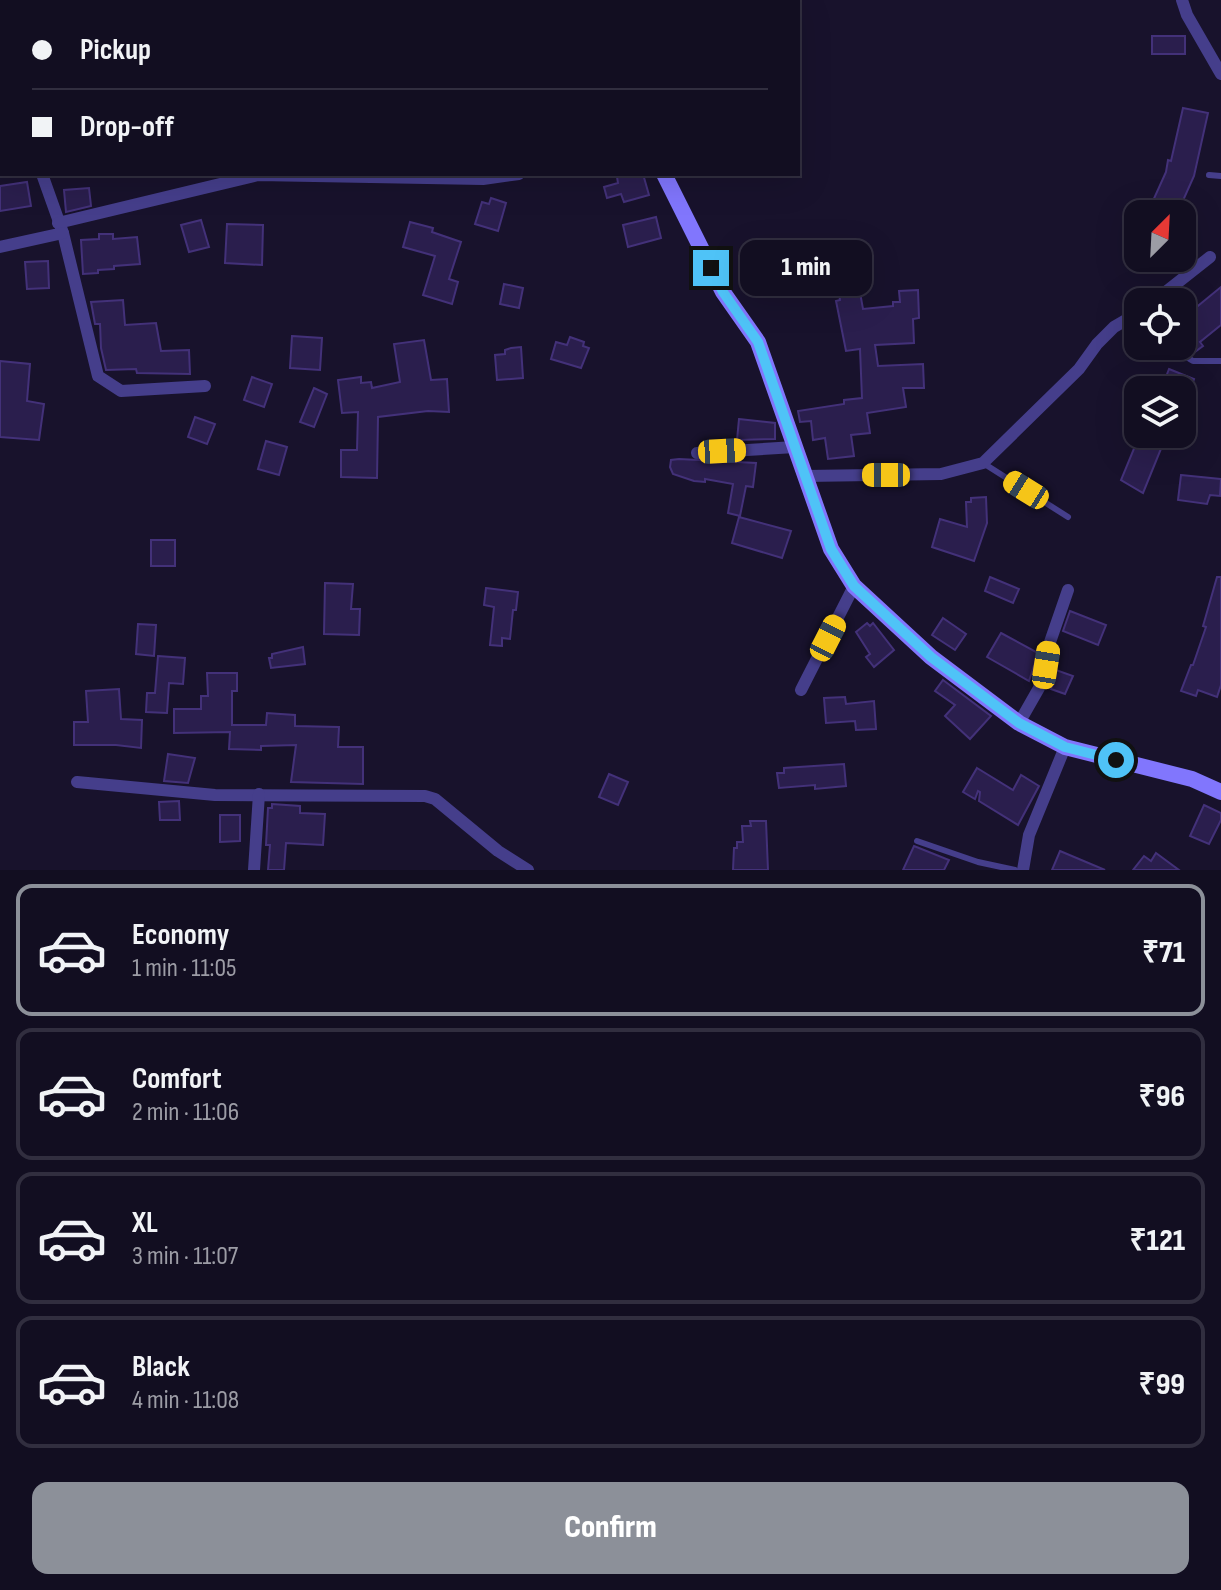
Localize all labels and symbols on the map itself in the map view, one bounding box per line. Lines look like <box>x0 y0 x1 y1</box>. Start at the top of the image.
north arrow <box>1124 200 1196 272</box>
callout: 1 min <box>739 240 871 296</box>
route end <box>693 250 729 286</box>
car <box>697 438 747 464</box>
car <box>862 463 910 487</box>
car <box>999 467 1053 513</box>
car <box>806 611 850 665</box>
car <box>1030 639 1062 691</box>
route start <box>1098 742 1134 778</box>

